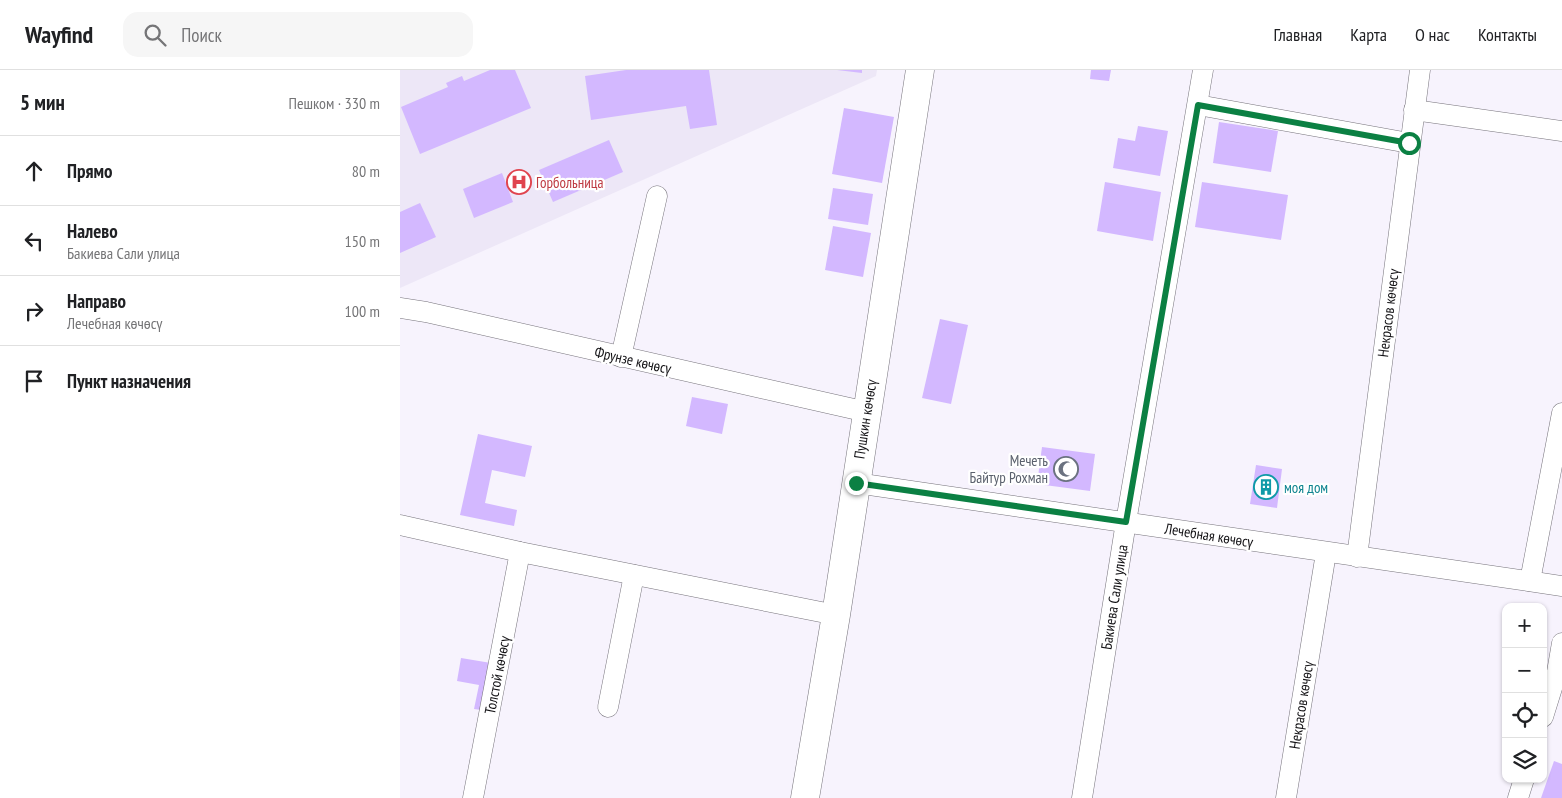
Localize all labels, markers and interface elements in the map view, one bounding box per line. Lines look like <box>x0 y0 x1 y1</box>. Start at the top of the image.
search box <box>123 12 473 57</box>
text: Wayfind <box>25 19 93 50</box>
icon: search <box>141 21 169 49</box>
text: Поиск <box>181 23 222 47</box>
text: Главная <box>1274 23 1322 46</box>
text: Карта <box>1350 23 1387 46</box>
text: О нас <box>1415 23 1450 46</box>
text: Контакты <box>1478 23 1537 46</box>
text: 5 мин <box>20 89 65 116</box>
text: Пешком · 330 m <box>289 93 380 113</box>
route start <box>1398 132 1421 155</box>
icon: ahead <box>20 157 48 185</box>
text: Прямо <box>67 159 112 183</box>
text: 80 m <box>352 161 380 181</box>
hospital icon: Горбольница <box>506 169 532 195</box>
place label: Горбольница <box>536 173 603 192</box>
text: Налево <box>67 219 118 243</box>
icon: left <box>20 227 48 255</box>
text: 150 m <box>345 231 380 251</box>
text: Бакиева Сали улица <box>67 243 180 263</box>
street label: Некрасов көчөсү <box>1373 268 1403 358</box>
text: Направо <box>67 289 126 313</box>
icon: right <box>20 297 48 325</box>
text: 100 m <box>345 301 380 321</box>
text: Лечебная көчөсү <box>67 313 162 333</box>
street label: Фрунзе көчөсү <box>593 342 673 378</box>
icon: arrive <box>20 367 48 395</box>
text: Пункт назначения <box>67 369 191 393</box>
street label: Пушкин көчөсү <box>849 378 881 460</box>
place label: Мечеть Байтур Рохман <box>970 451 1048 487</box>
mosque icon: Мечеть Байтур Рохман <box>1053 456 1079 482</box>
route end <box>845 472 868 495</box>
building icon: моя дом <box>1253 474 1279 500</box>
place label: моя дом <box>1284 478 1328 497</box>
street label: Лечебная көчөсү <box>1162 518 1255 551</box>
street label: Бакиева Сали улица <box>1096 543 1132 651</box>
map controls <box>1502 603 1547 783</box>
button: + <box>1502 603 1547 648</box>
street label: Толстой көчөсү <box>480 634 514 716</box>
button: − <box>1502 648 1547 693</box>
street label: Некрасов көчөсү <box>1285 659 1317 750</box>
button: locate <box>1502 693 1547 738</box>
button: layers <box>1502 738 1547 783</box>

